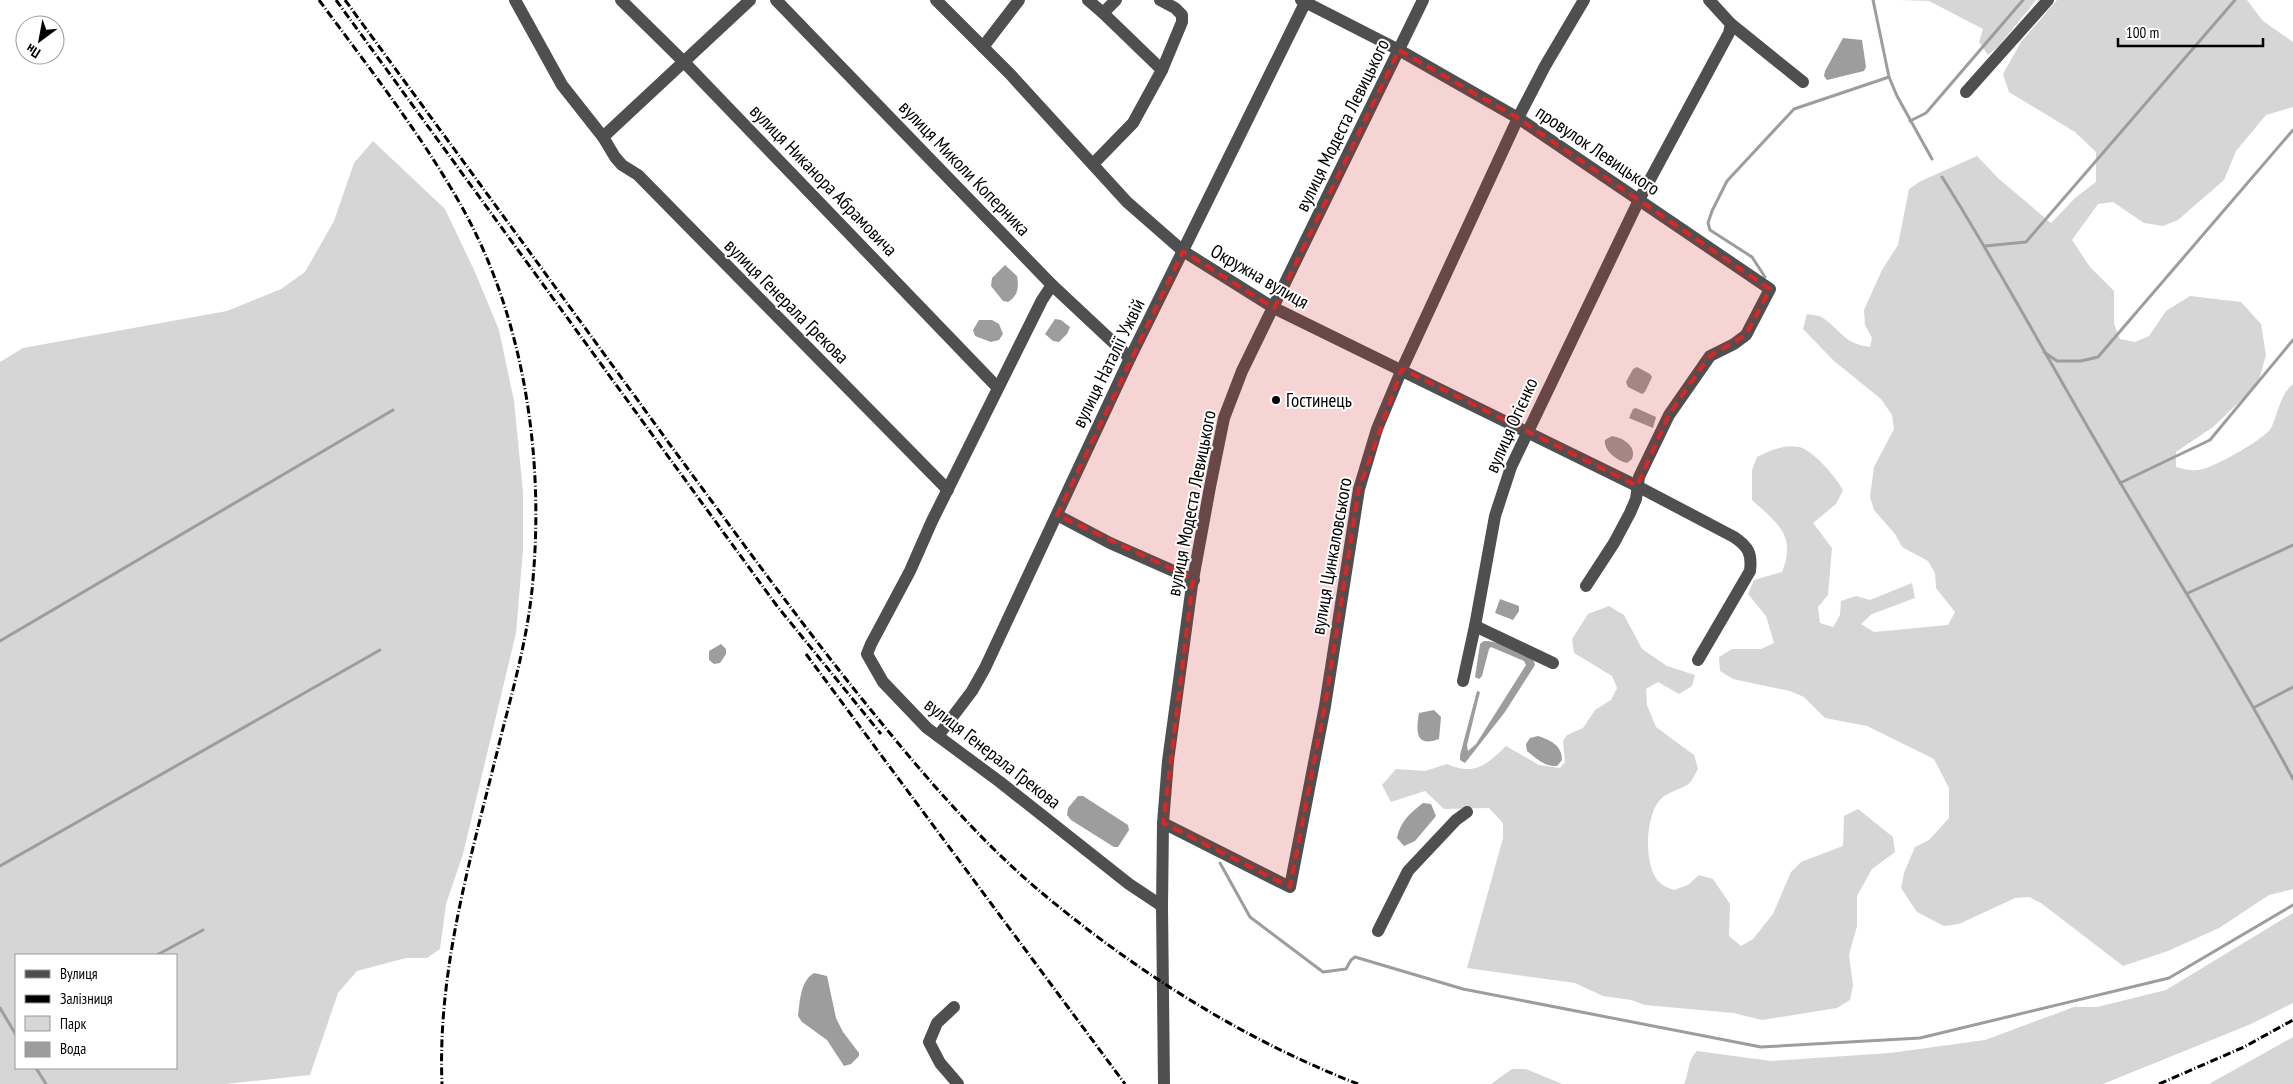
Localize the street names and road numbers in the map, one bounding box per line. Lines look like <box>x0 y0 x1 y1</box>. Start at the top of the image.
street label: вулиця Модеста Левицького <box>1290 35 1394 215</box>
street label: вулиця Миколи Коперника <box>894 95 1036 241</box>
street label: вулиця Никанора Абрамовича <box>745 99 903 261</box>
street label: провулок Левицького <box>1531 100 1665 200</box>
street label: вулиця Генерала Грекова <box>720 234 854 368</box>
street label: Окружна вулиця <box>1207 238 1313 314</box>
street label: вулиця Наталії Ужвій <box>1066 295 1150 431</box>
street label: вулиця Огієнко <box>1479 374 1543 476</box>
street label: вулиця Модеста Левицького <box>1161 408 1221 598</box>
street label: вулиця Цинкаловського <box>1305 476 1357 636</box>
street label: вулиця Генерала Грекова <box>920 692 1066 814</box>

